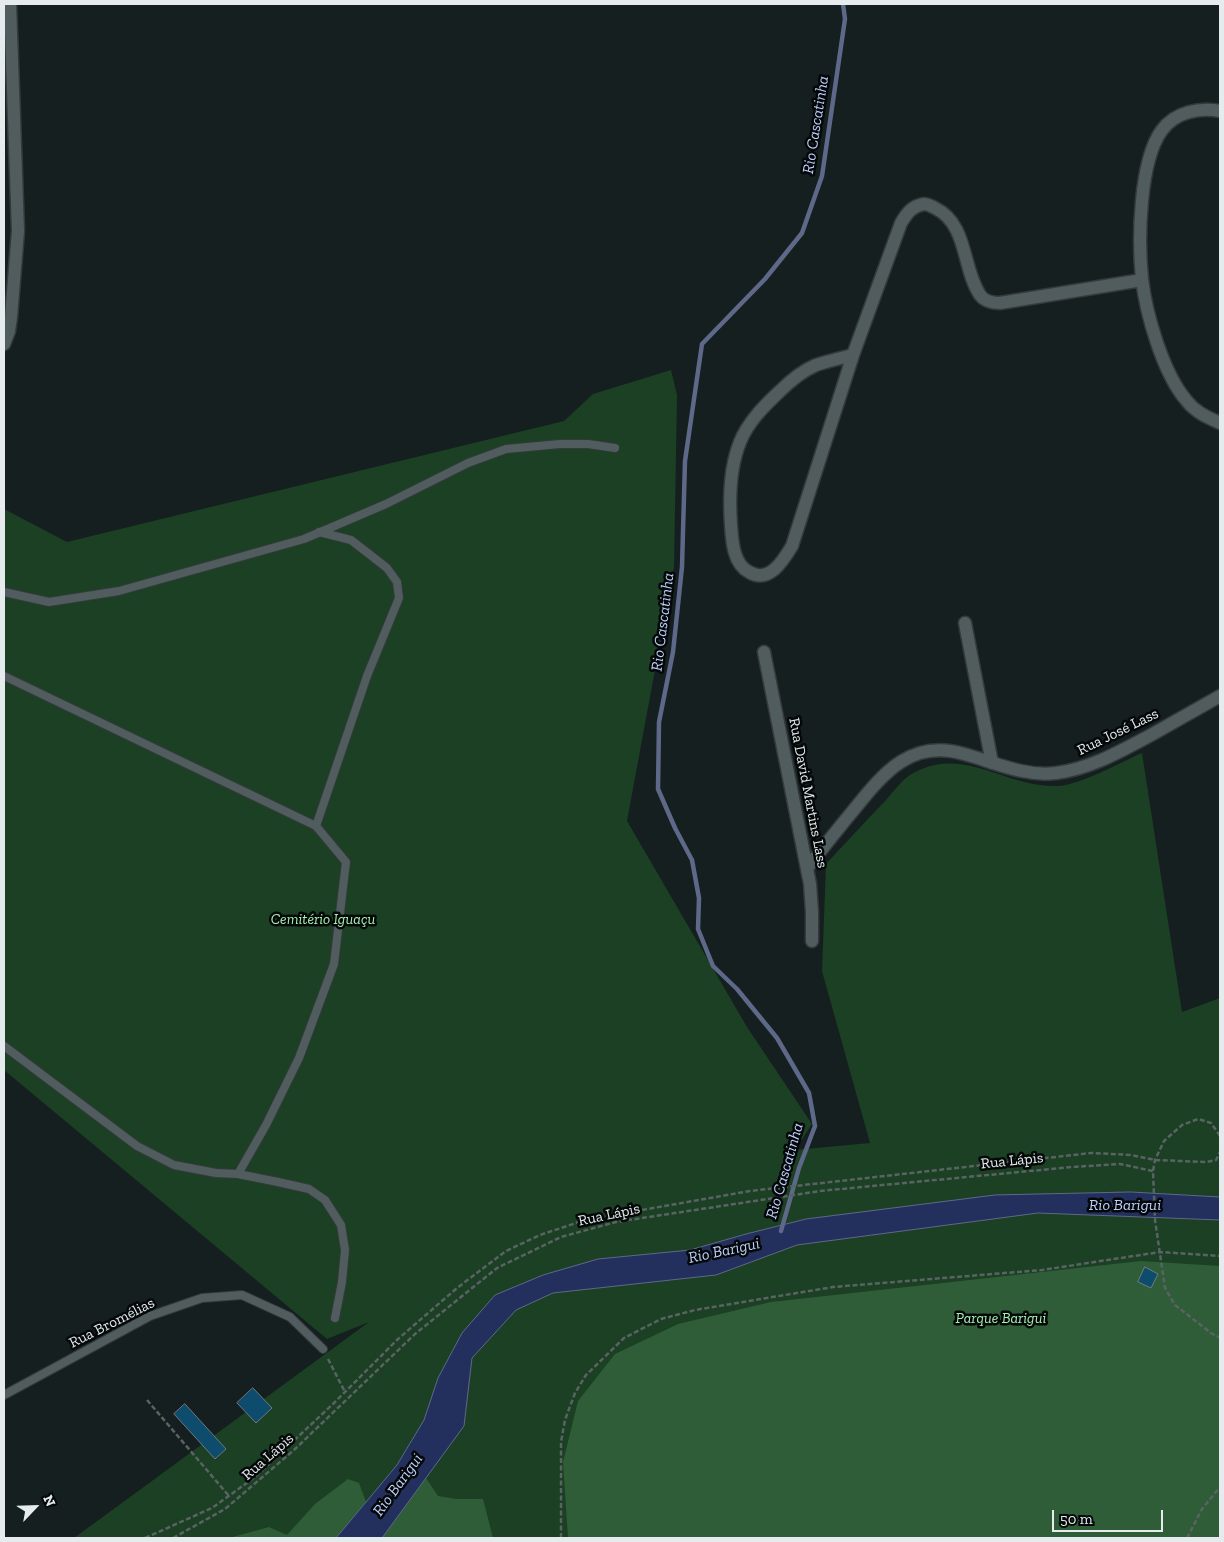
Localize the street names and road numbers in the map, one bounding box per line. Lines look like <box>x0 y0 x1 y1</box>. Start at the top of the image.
street label: Rua José Lass <box>1074 705 1162 759</box>
street label: Rua David Martins Lass <box>785 716 831 870</box>
street label: Rua Lápis <box>980 1149 1044 1173</box>
street label: Rua Lápis <box>576 1200 642 1230</box>
street label: Rua Bromélias <box>66 1294 158 1352</box>
street label: Rua Lápis <box>238 1430 298 1484</box>

